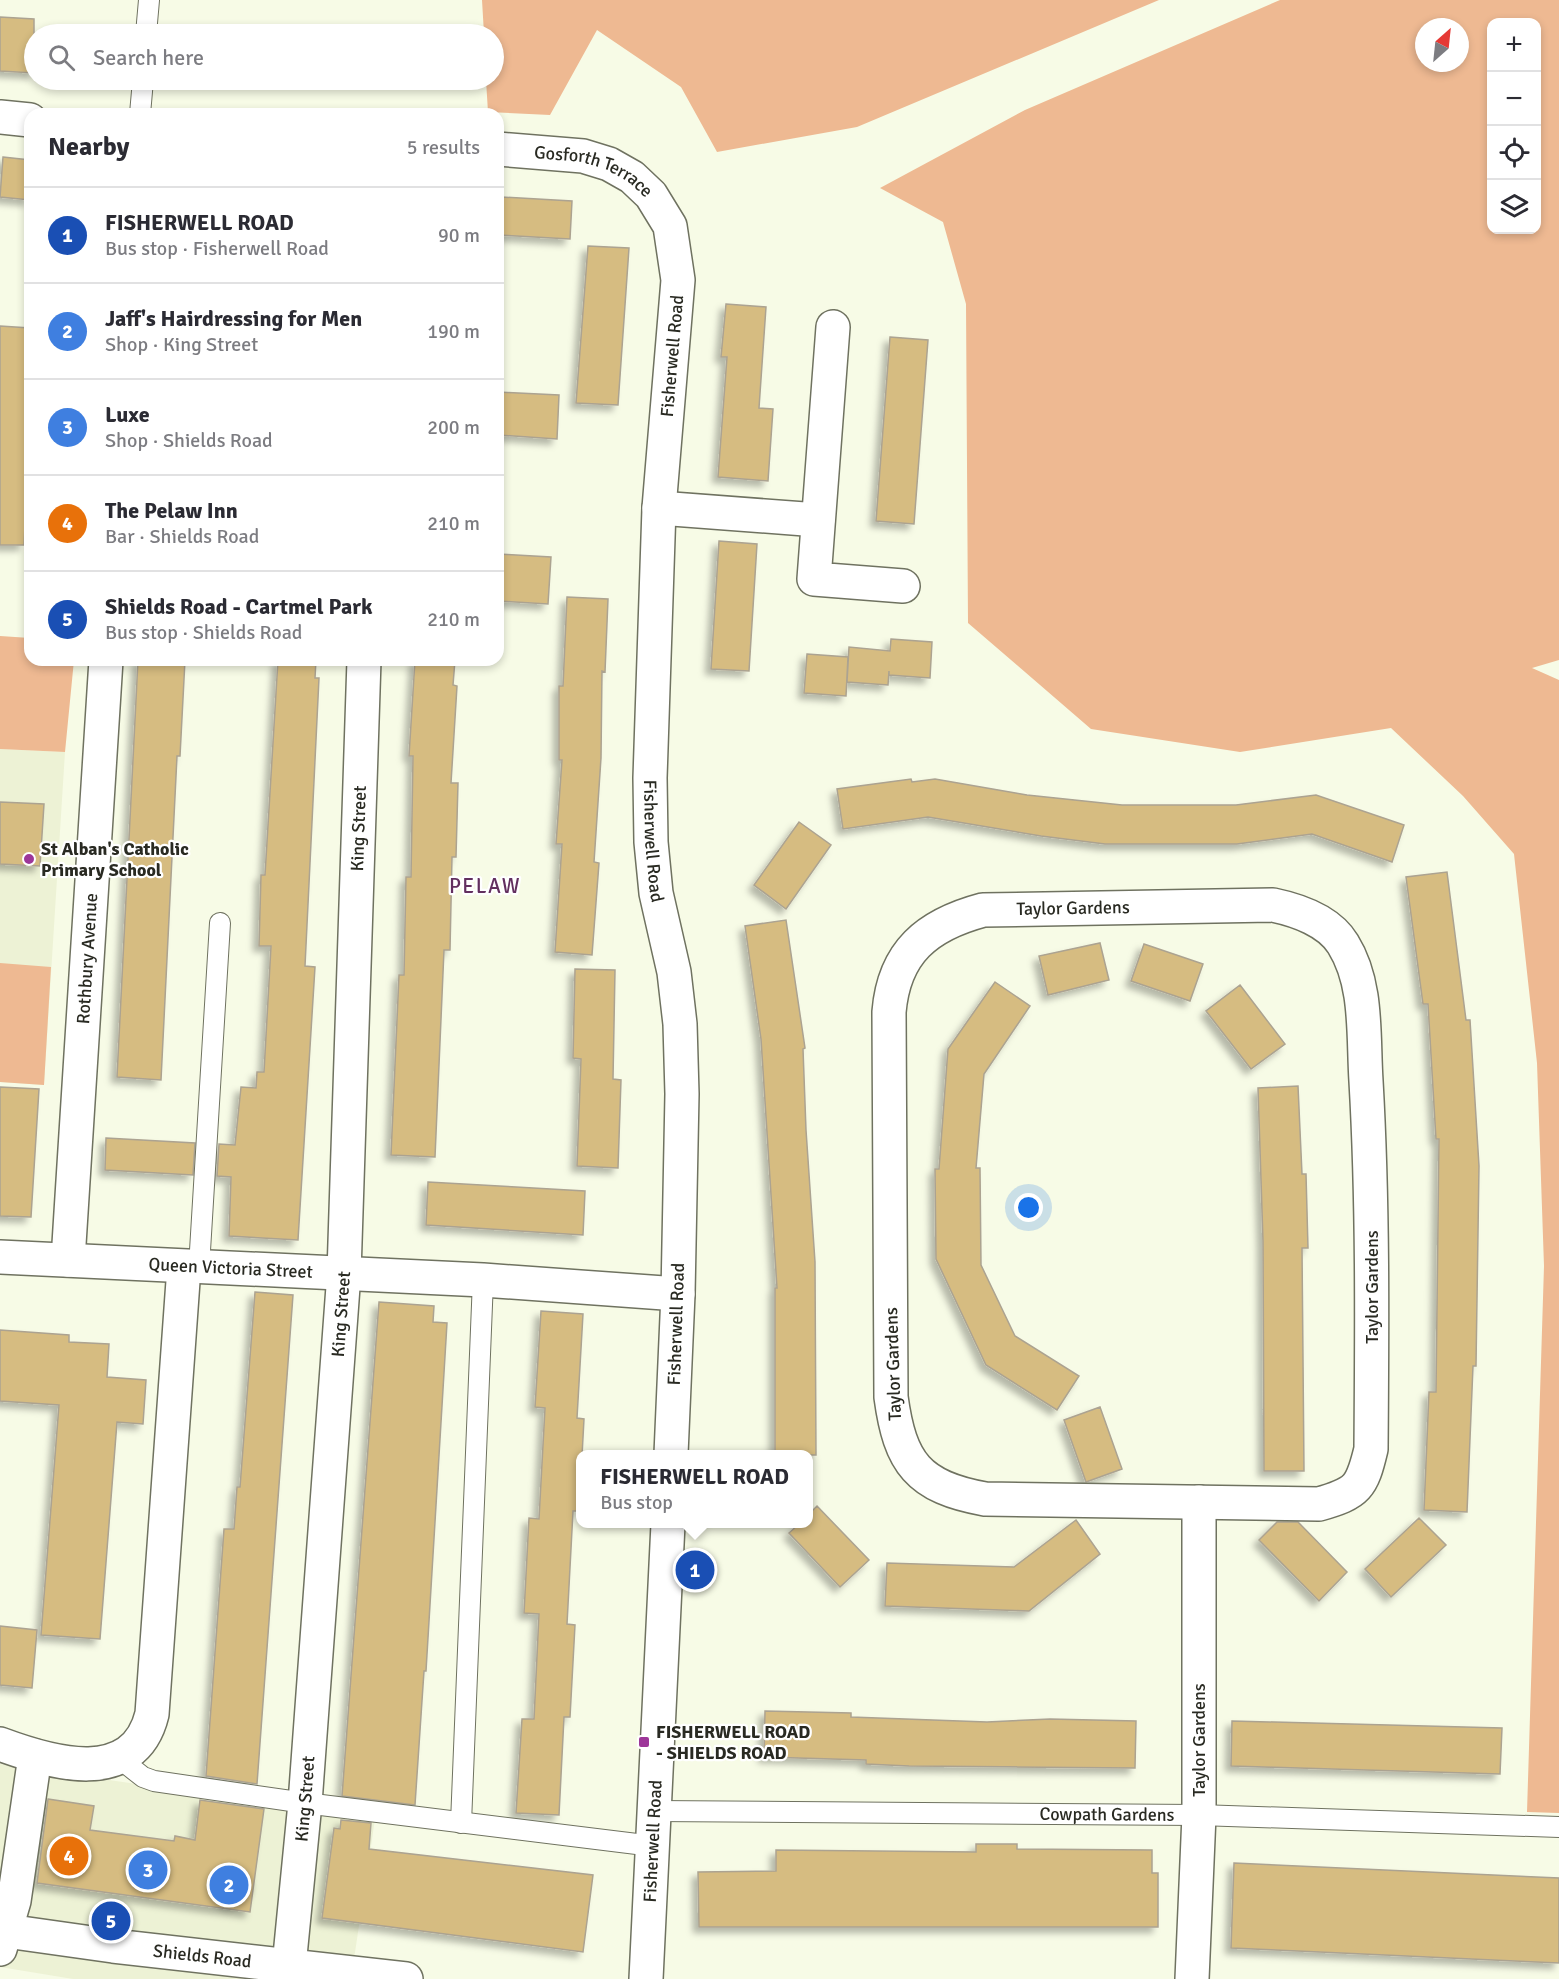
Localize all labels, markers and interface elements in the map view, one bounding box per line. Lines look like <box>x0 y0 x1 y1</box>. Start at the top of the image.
north arrow <box>1415 18 1469 72</box>
map controls <box>1487 18 1541 234</box>
button: + <box>1487 18 1541 72</box>
search box <box>24 24 504 90</box>
icon: search <box>45 41 78 74</box>
text: Search here <box>93 44 204 71</box>
button: − <box>1487 72 1541 126</box>
button: locate <box>1487 126 1541 180</box>
text: Nearby <box>48 131 129 163</box>
text: 5 results <box>407 135 480 160</box>
street label: Gosforth Terrace <box>533 141 657 202</box>
button: layers <box>1487 180 1541 234</box>
text: FISHERWELL ROAD <box>105 209 294 236</box>
text: 1 <box>62 223 73 248</box>
text: 90 m <box>438 223 480 248</box>
text: Bus stop · Fisherwell Road <box>105 236 329 261</box>
street label: Fisherwell Road <box>656 294 688 418</box>
text: Jaff's Hairdressing for Men <box>105 305 362 332</box>
text: 2 <box>62 319 73 344</box>
text: 190 m <box>427 319 480 344</box>
text: Shop · King Street <box>105 332 258 357</box>
text: Luxe <box>105 401 150 428</box>
text: 3 <box>62 415 73 440</box>
text: 200 m <box>427 415 480 440</box>
text: Shop · Shields Road <box>105 428 273 453</box>
text: The Pelaw Inn <box>105 497 238 524</box>
text: 4 <box>62 511 73 536</box>
text: 210 m <box>427 511 480 536</box>
text: Bar · Shields Road <box>105 524 259 549</box>
text: Shields Road - Cartmel Park <box>105 593 372 620</box>
text: 5 <box>62 607 73 632</box>
text: 210 m <box>427 607 480 632</box>
text: Bus stop · Shields Road <box>105 620 302 645</box>
street label: Fisherwell Road <box>639 779 669 904</box>
street label: King Street <box>346 785 371 872</box>
place label: St Alban's Catholic Primary School <box>41 838 189 881</box>
marker: St Alban's Catholic Primary School <box>22 852 36 866</box>
district label: PELAW <box>449 873 521 899</box>
street label: Rothbury Avenue <box>72 892 102 1025</box>
street label: Taylor Gardens <box>1016 896 1130 920</box>
your location <box>1014 1193 1043 1222</box>
street label: Taylor Gardens <box>1361 1230 1383 1344</box>
street label: Queen Victoria Street <box>148 1253 313 1283</box>
street label: Fisherwell Road <box>663 1262 689 1386</box>
street label: King Street <box>327 1270 355 1358</box>
street label: Taylor Gardens <box>880 1307 906 1421</box>
popup <box>576 1450 813 1528</box>
text: FISHERWELL ROAD <box>600 1463 789 1490</box>
text: Bus stop <box>600 1490 673 1515</box>
pin: 1 <box>676 1548 714 1592</box>
street label: Taylor Gardens <box>1188 1683 1210 1797</box>
place label: FISHERWELL ROAD - SHIELDS ROAD <box>656 1721 810 1764</box>
marker: FISHERWELL ROAD - SHIELDS ROAD <box>637 1735 651 1749</box>
street label: King Street <box>290 1755 319 1843</box>
street label: Fisherwell Road <box>639 1779 667 1903</box>
street label: Cowpath Gardens <box>1039 1803 1175 1826</box>
pin: 4 <box>50 1834 88 1878</box>
pin: 3 <box>128 1848 168 1892</box>
pin: 2 <box>210 1862 248 1908</box>
pin: 5 <box>92 1898 130 1944</box>
street label: Shields Road <box>152 1940 253 1973</box>

